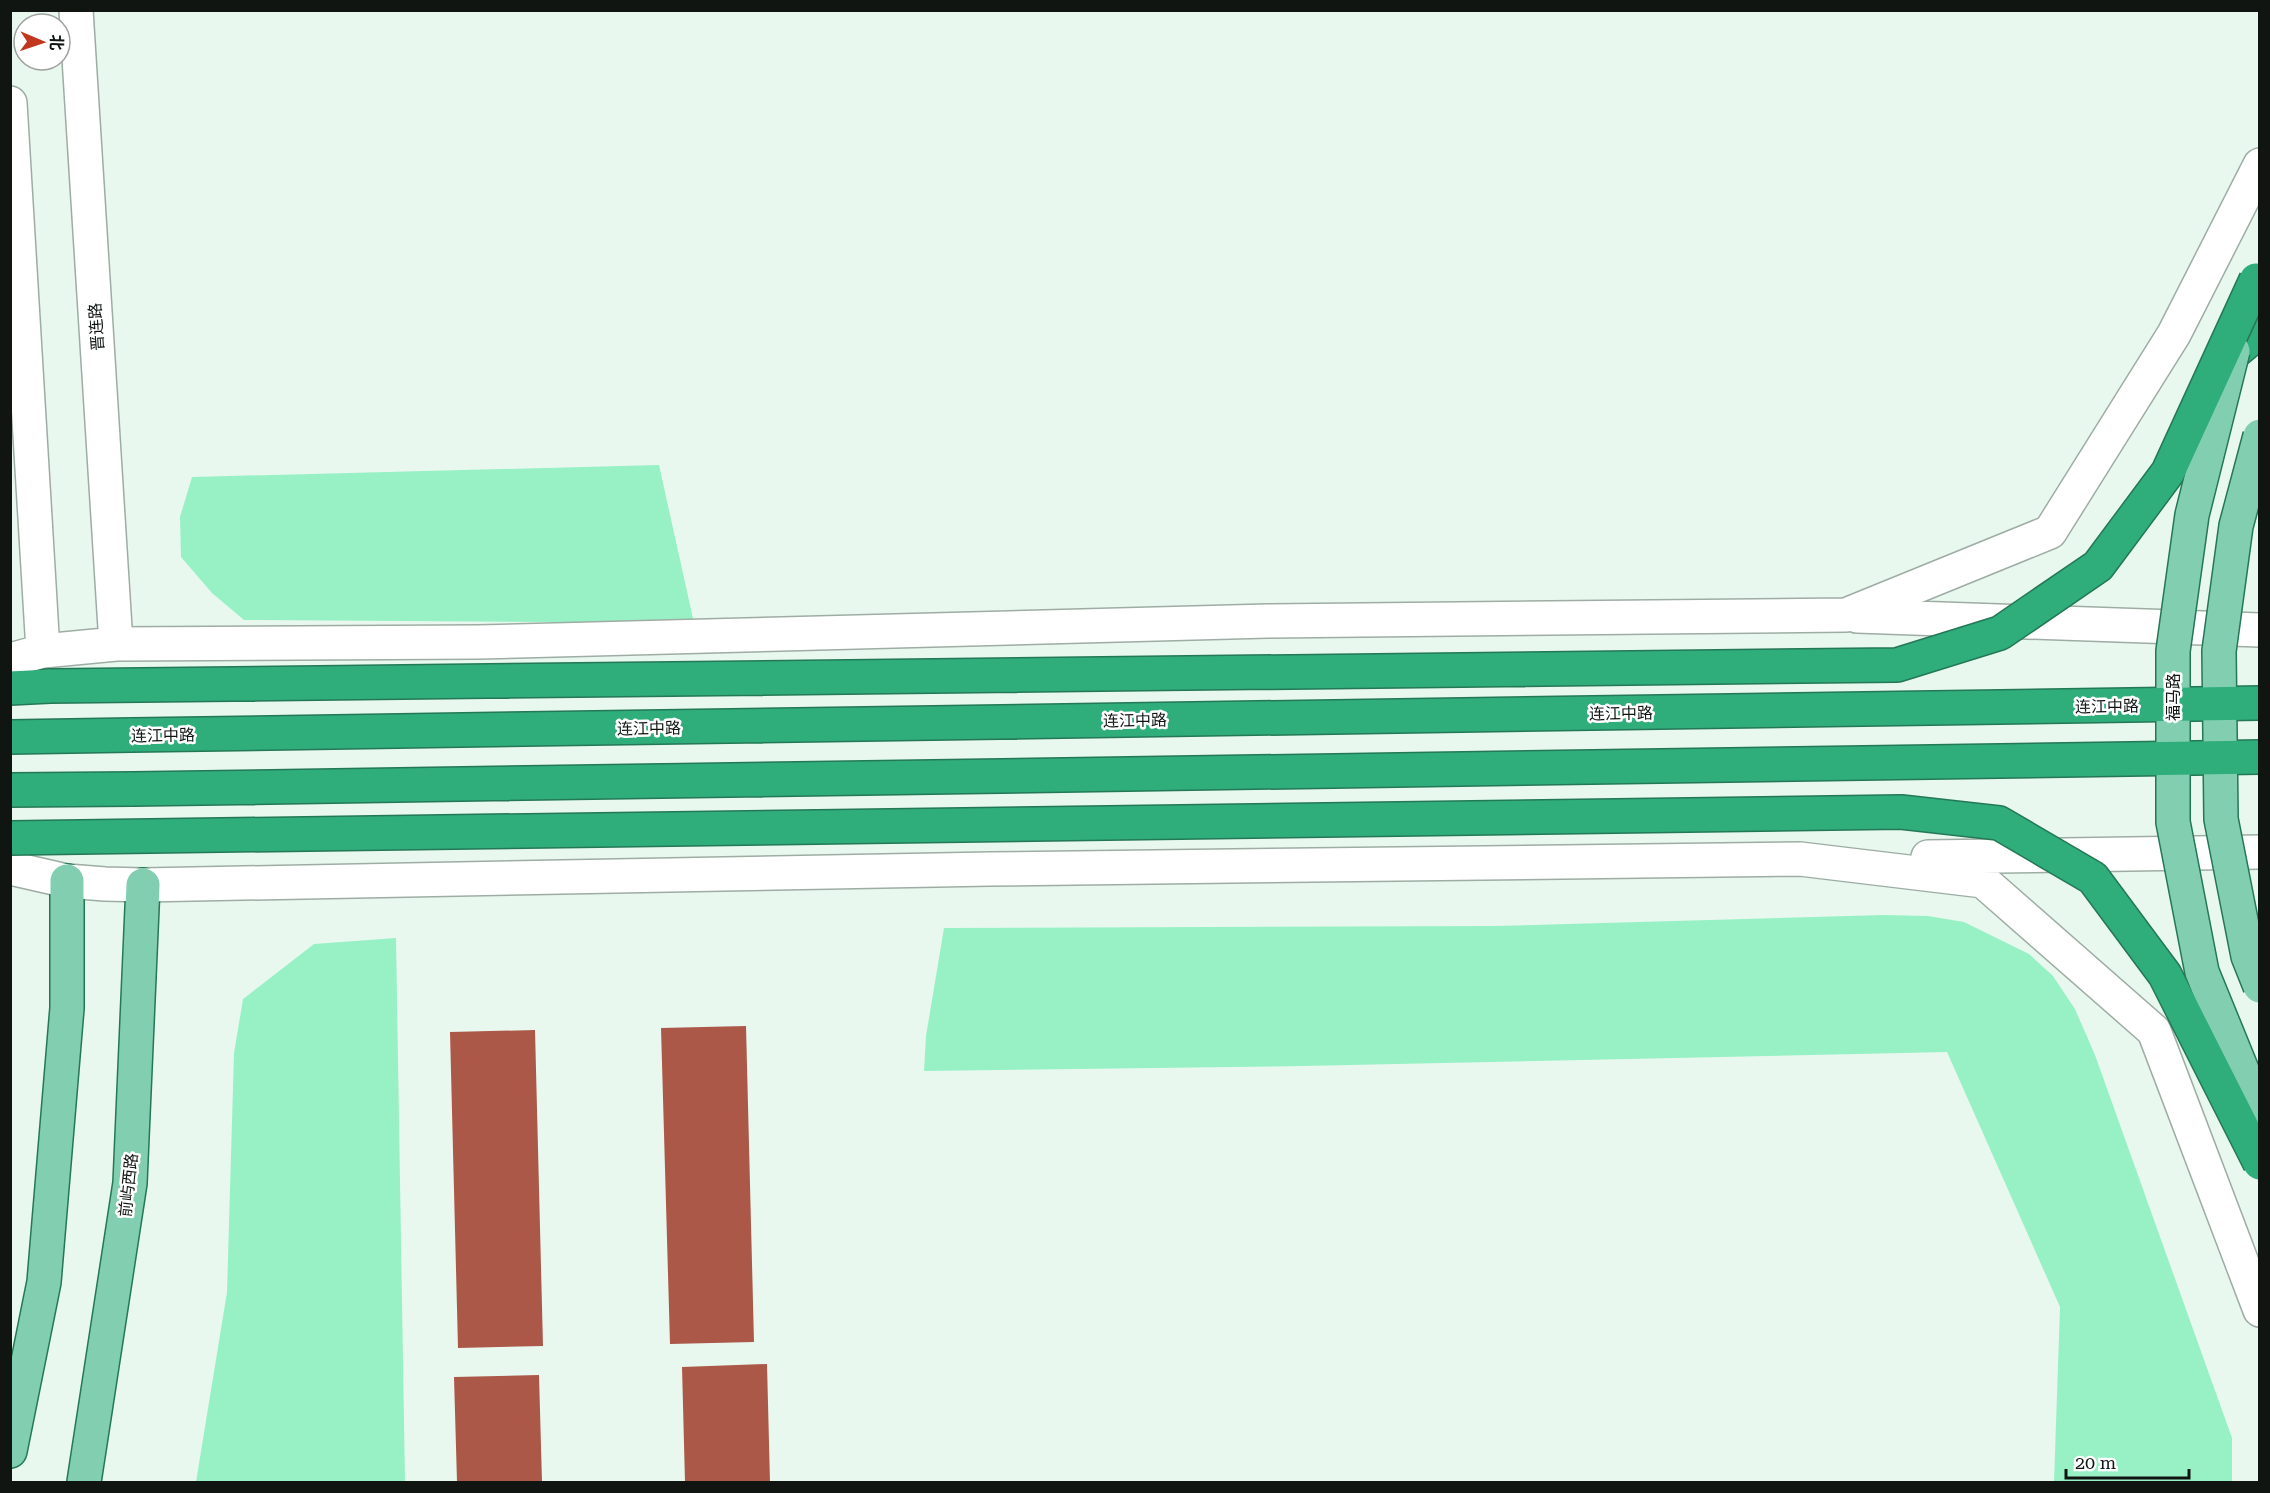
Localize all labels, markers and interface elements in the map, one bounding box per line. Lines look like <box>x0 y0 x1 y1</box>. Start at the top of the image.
north arrow <box>12 12 72 72</box>
text: 北 <box>47 34 66 51</box>
street label: 晋连路 <box>85 302 108 352</box>
street label: 福马路 <box>2164 673 2183 721</box>
street label: 连江中路 <box>2075 696 2139 717</box>
street label: 连江中路 <box>1589 703 1653 724</box>
street label: 连江中路 <box>1103 710 1167 731</box>
street label: 连江中路 <box>617 718 681 739</box>
street label: 连江中路 <box>131 725 195 746</box>
street label: 前屿西路 <box>116 1152 141 1218</box>
scale bar <box>2066 1442 2189 1480</box>
text: 20 m <box>2075 1452 2116 1473</box>

